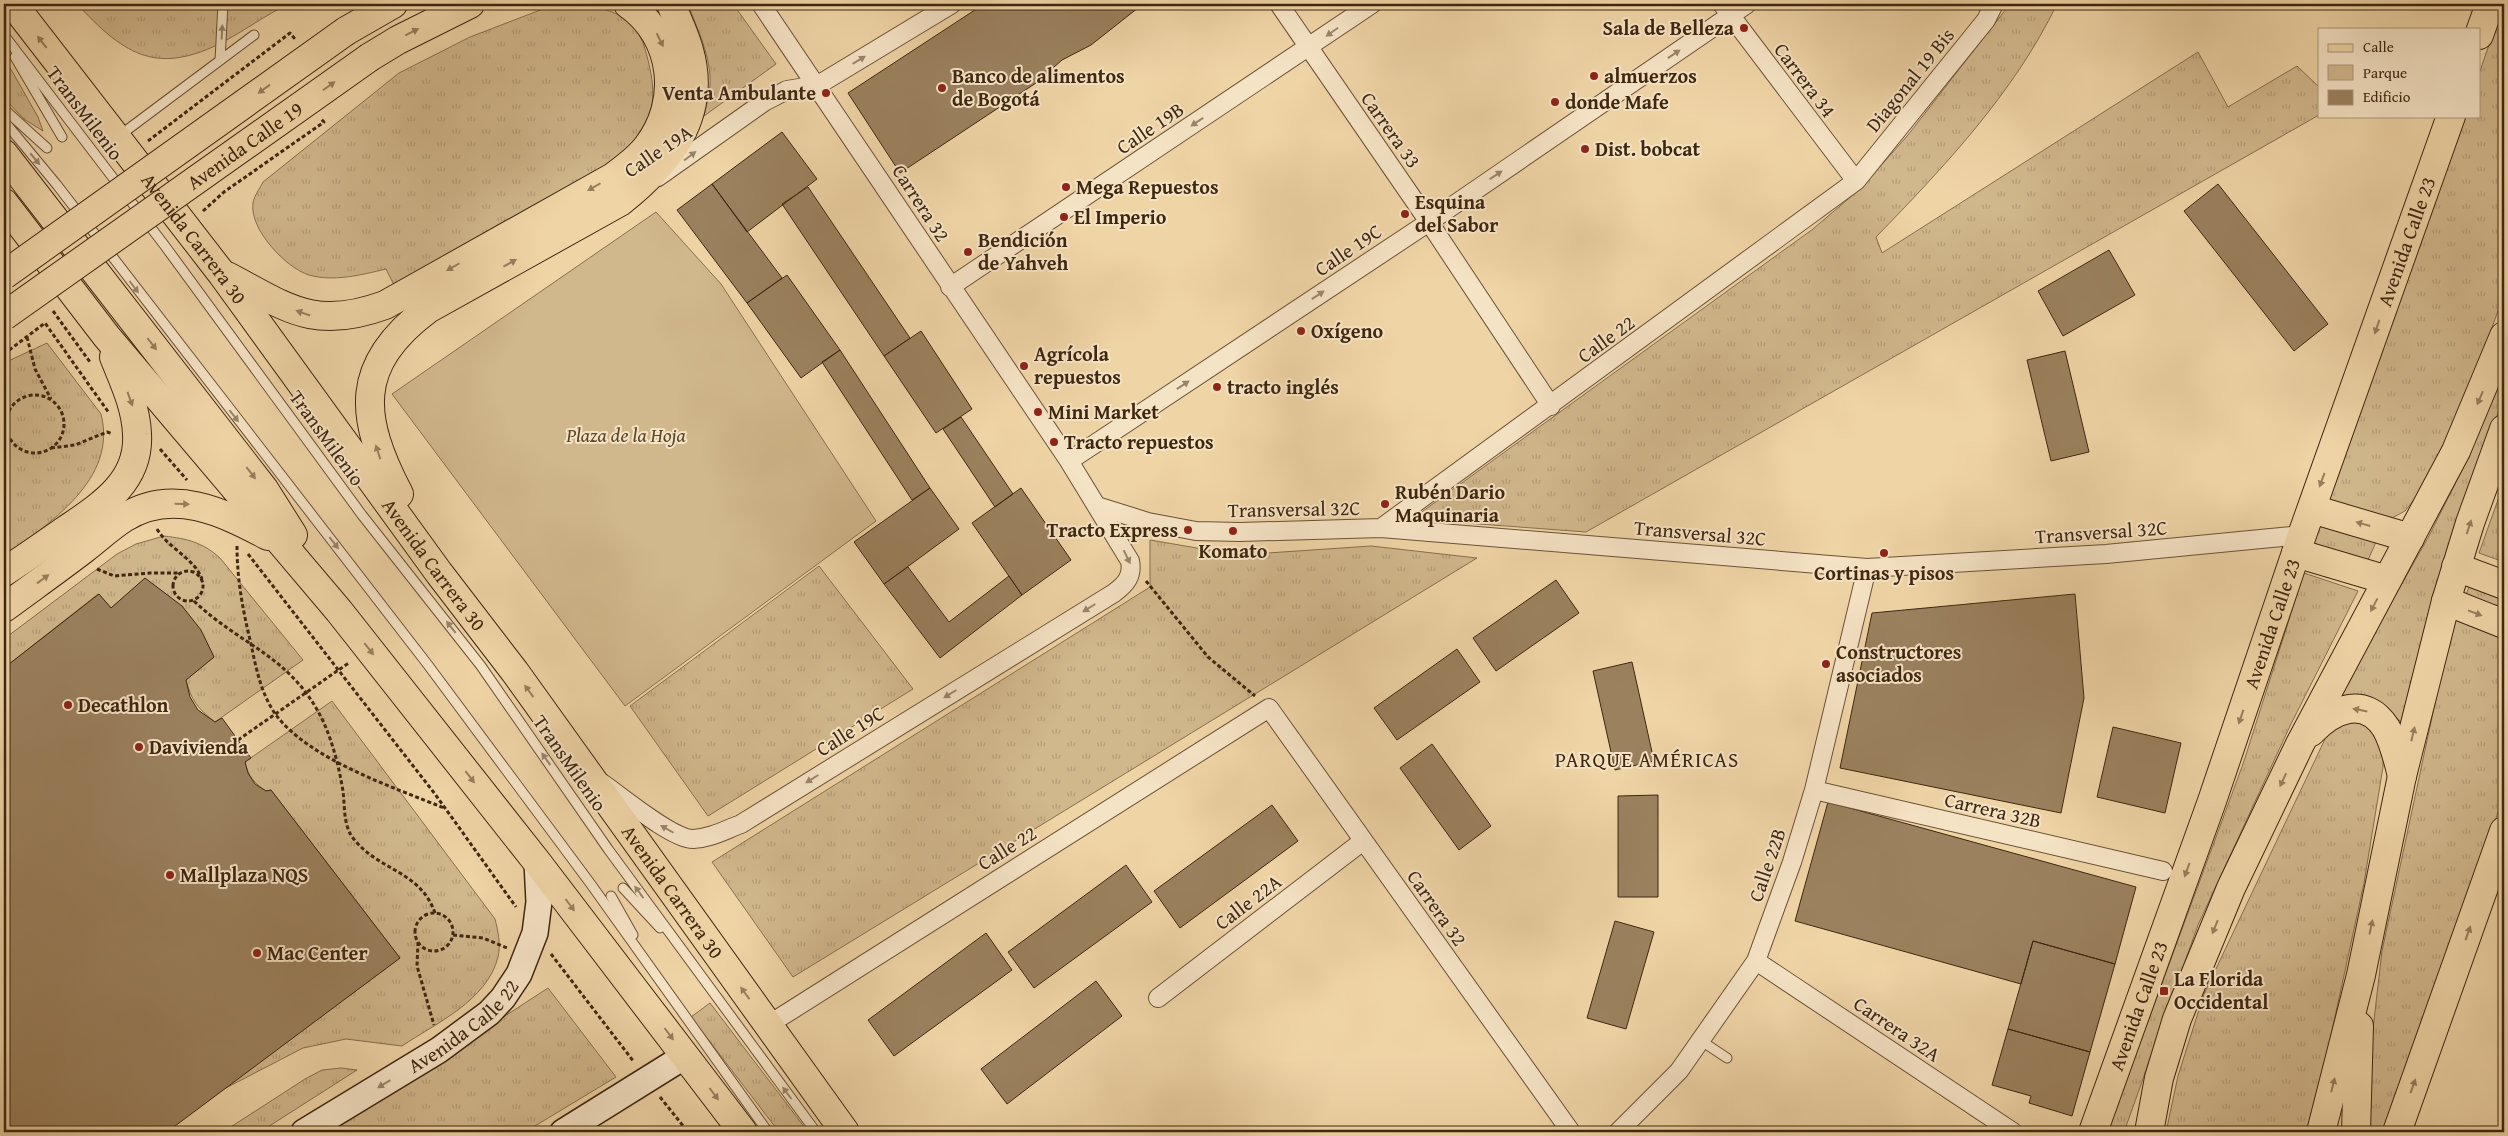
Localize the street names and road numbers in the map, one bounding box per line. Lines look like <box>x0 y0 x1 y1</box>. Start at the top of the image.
street label: Diagonal 19 Bis <box>1858 21 1961 138</box>
street label: Carrera 34 <box>1768 36 1843 123</box>
street label: TransMilenio <box>40 59 131 166</box>
street label: Carrera 33 <box>1355 86 1428 174</box>
street label: Avenida Calle 19 <box>181 94 308 196</box>
street label: Calle 19B <box>1110 94 1189 161</box>
street label: Calle 19A <box>618 117 698 184</box>
street label: Carrera 32 <box>886 158 957 247</box>
street label: Avenida Carrera 30 <box>135 166 254 310</box>
street label: Avenida Calle 23 <box>2369 172 2442 310</box>
street label: Calle 19C <box>1308 216 1387 283</box>
street label: Calle 22 <box>1571 308 1640 369</box>
street label: TransMilenio <box>283 384 372 492</box>
street label: Avenida Carrera 30 <box>375 492 493 637</box>
street label: Transversal 32C <box>1227 493 1361 524</box>
street label: Transversal 32C <box>1633 512 1767 553</box>
street label: Transversal 32C <box>2034 512 2168 551</box>
street label: Avenida Calle 23 <box>2236 554 2307 693</box>
street label: Calle 19C <box>810 698 890 763</box>
street label: TransMilenio <box>526 709 614 817</box>
street label: Carrera 32B <box>1942 784 2044 835</box>
street label: Avenida Carrera 30 <box>615 818 731 964</box>
street label: Calle 22 <box>972 818 1042 877</box>
street label: Calle 22B <box>1740 824 1793 905</box>
street label: Carrera 32 <box>1401 864 1474 952</box>
street label: Calle 22A <box>1208 867 1287 936</box>
street label: Avenida Calle 23 <box>2101 937 2175 1075</box>
street label: Avenida Calle 22 <box>402 974 525 1080</box>
street label: Carrera 32A <box>1848 989 1947 1068</box>

